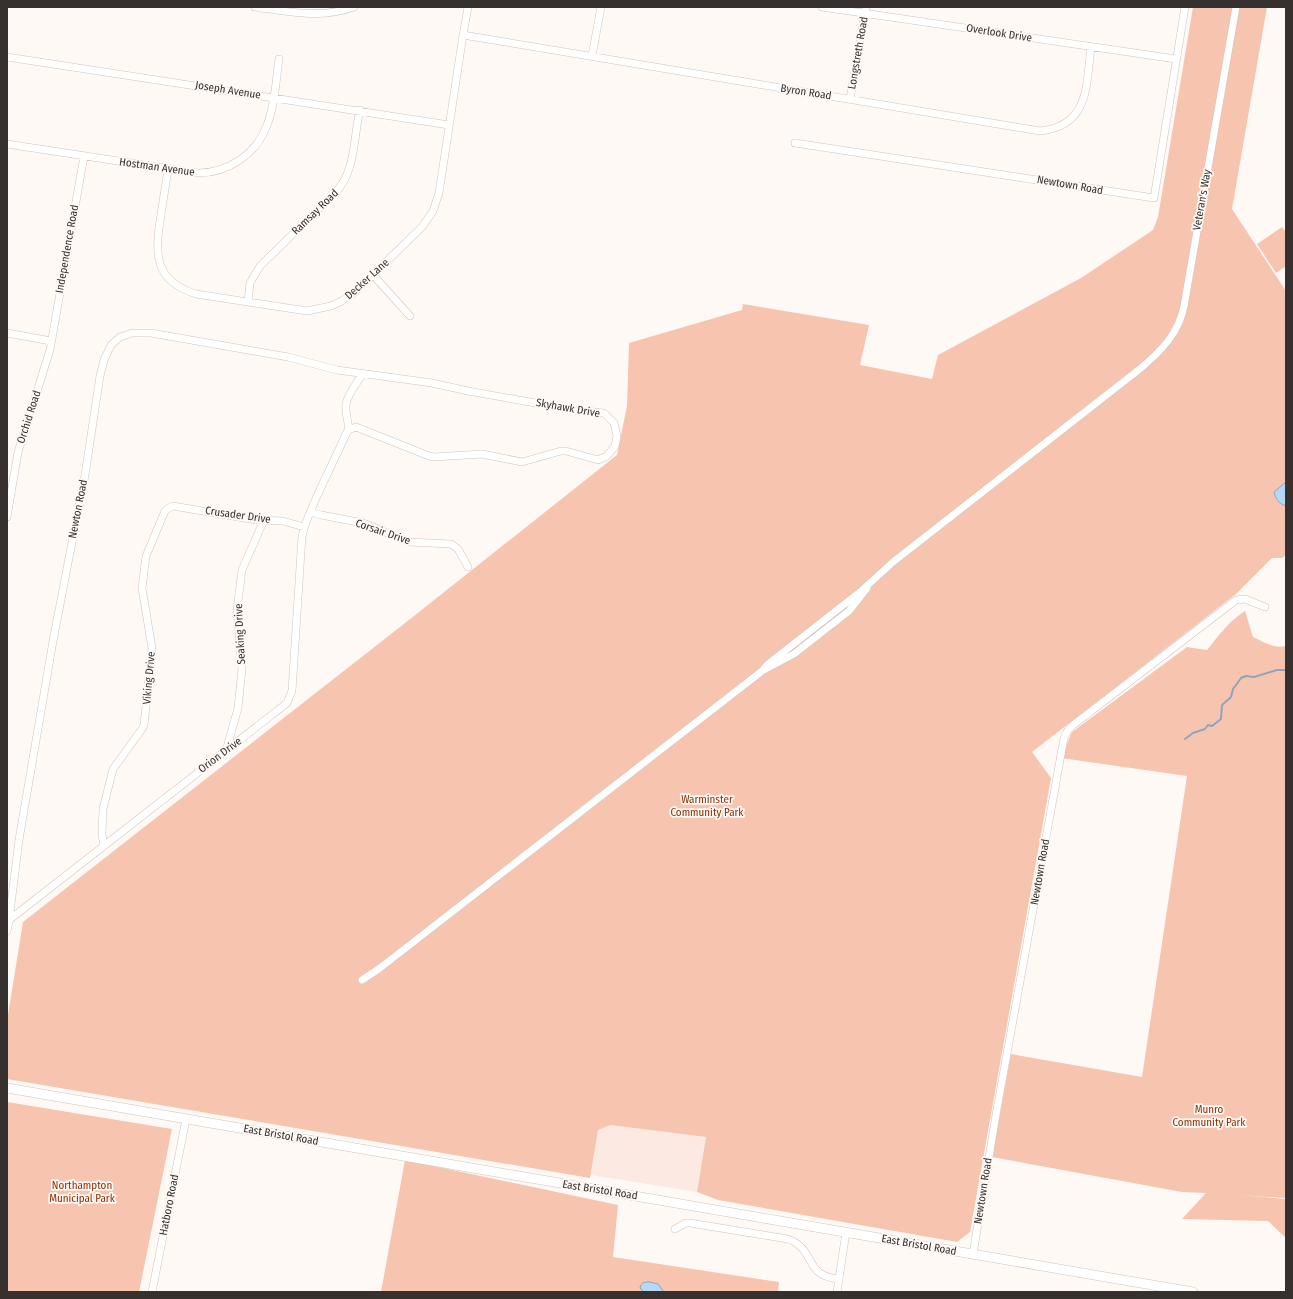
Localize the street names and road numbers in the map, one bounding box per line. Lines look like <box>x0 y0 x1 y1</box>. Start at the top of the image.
street label: Longstreth Road <box>845 16 871 90</box>
street label: Overlook Drive <box>965 21 1033 45</box>
street label: Joseph Avenue <box>194 78 262 102</box>
street label: Byron Road <box>780 82 832 102</box>
street label: Hostman Avenue <box>118 155 196 179</box>
street label: Veteran's Way <box>1190 168 1214 231</box>
street label: Newtown Road <box>1036 173 1104 197</box>
street label: Ramsay Road <box>289 187 341 237</box>
street label: Independence Road <box>53 204 81 294</box>
street label: Decker Lane <box>342 256 392 302</box>
street label: Orchid Road <box>14 389 44 445</box>
street label: Skyhawk Drive <box>535 396 601 420</box>
street label: Newton Road <box>66 478 90 540</box>
street label: Crusader Drive <box>204 504 272 526</box>
street label: Corsair Drive <box>354 517 412 547</box>
street label: Seaking Drive <box>232 603 248 665</box>
street label: Viking Drive <box>140 651 158 705</box>
street label: Orion Drive <box>196 734 244 776</box>
street label: Newtown Road <box>1028 838 1052 906</box>
street label: East Bristol Road <box>242 1122 320 1148</box>
street label: Newtown Road <box>971 1157 995 1225</box>
street label: Hatboro Road <box>157 1173 181 1237</box>
street label: East Bristol Road <box>561 1178 639 1202</box>
street label: East Bristol Road <box>880 1232 958 1258</box>

